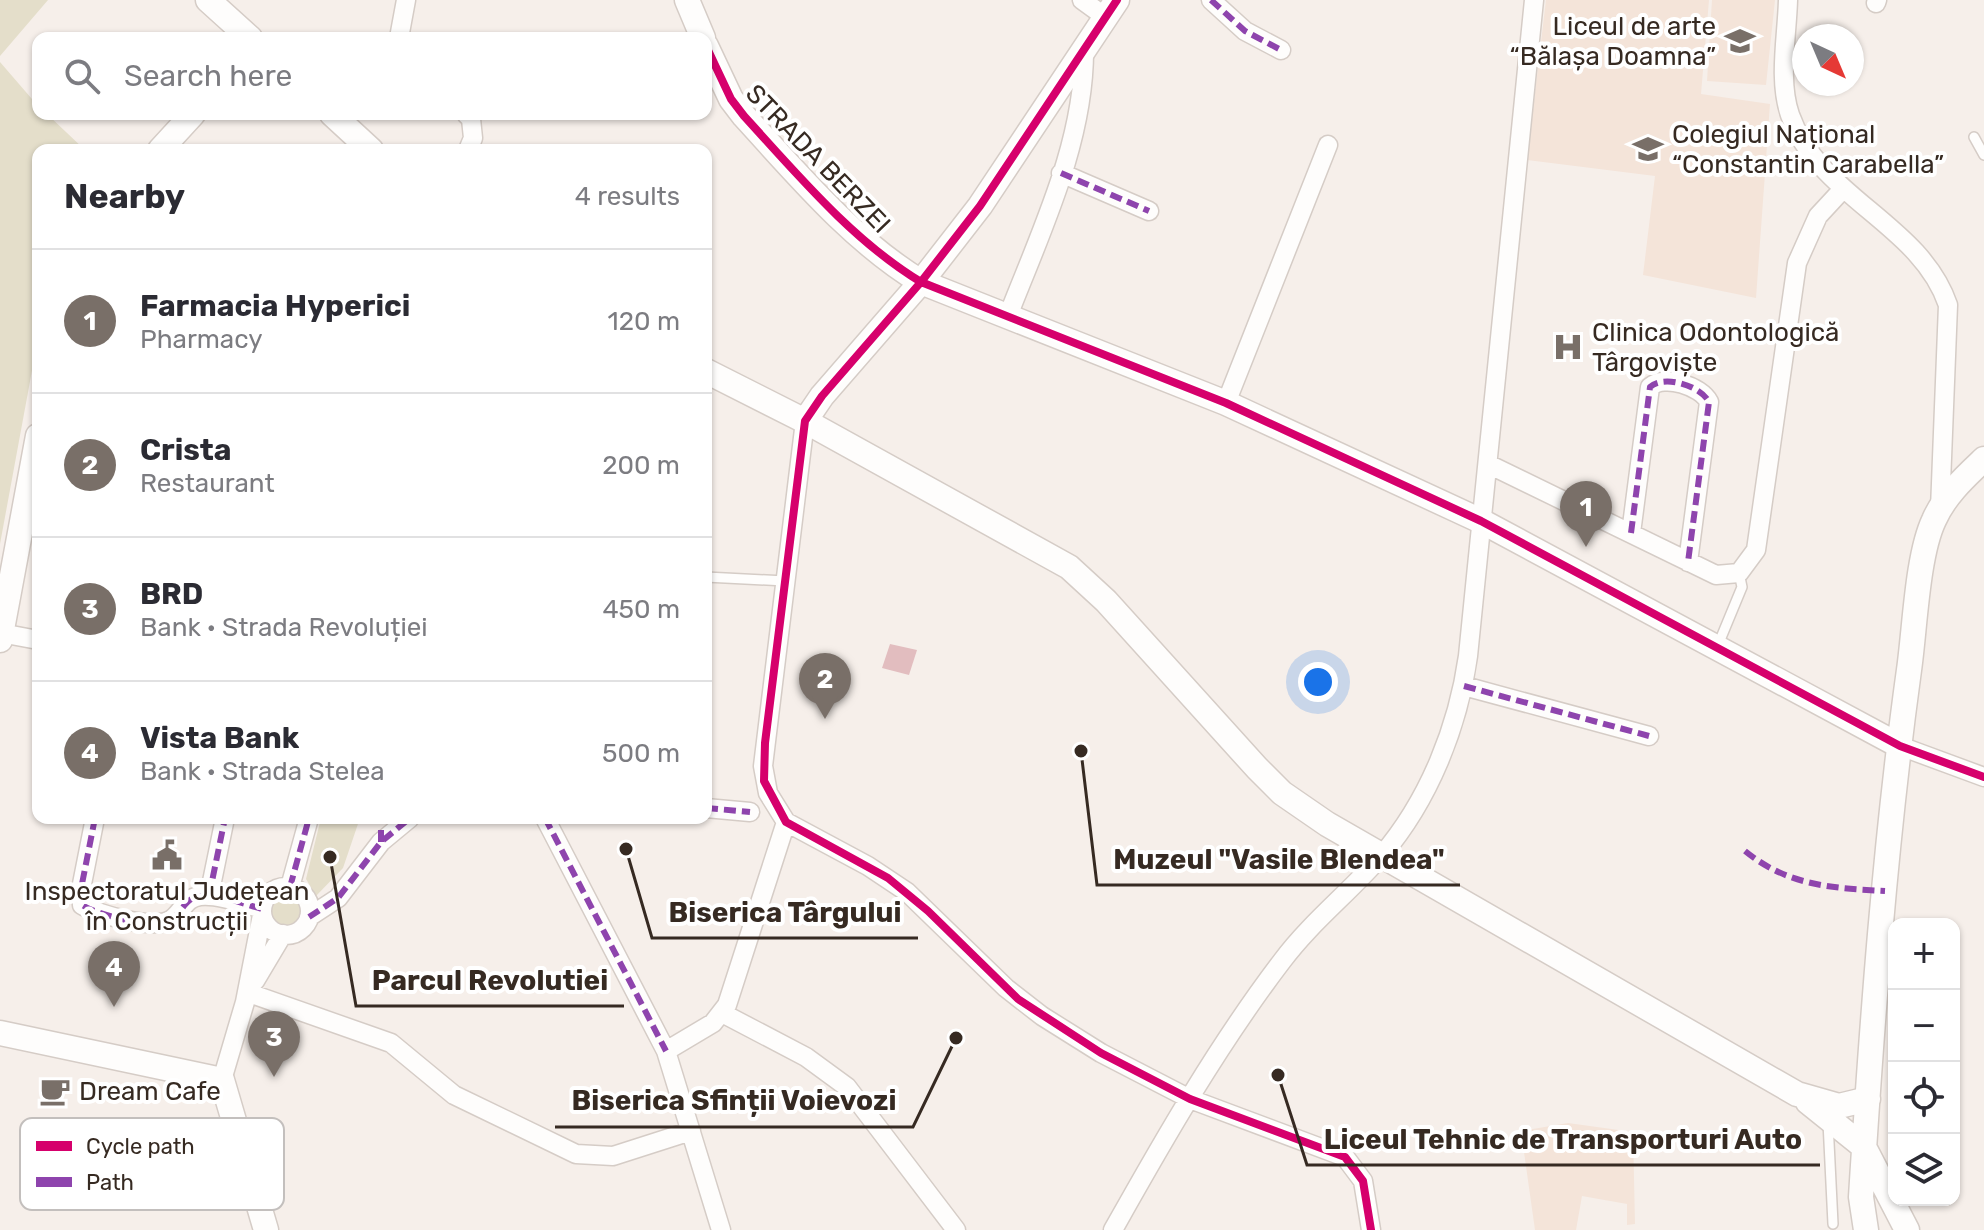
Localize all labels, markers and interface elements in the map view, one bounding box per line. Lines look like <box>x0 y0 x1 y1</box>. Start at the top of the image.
place label: Liceul de arte “Bălașa Doamna” <box>1510 11 1716 72</box>
school or university icon: Liceul de arte “Bălașa Doamna” <box>1723 24 1757 58</box>
north arrow <box>1792 24 1864 96</box>
search box <box>32 32 712 120</box>
icon: search <box>60 54 104 98</box>
text: Search here <box>124 58 292 94</box>
street label: STRADA BERZEI <box>739 78 897 240</box>
place label: Colegiul Național “Constantin Carabella” <box>1672 119 1944 180</box>
school or university icon: Colegiul Național “Constantin Carabella” <box>1631 132 1665 166</box>
text: Nearby <box>64 176 185 217</box>
text: 4 results <box>575 181 680 212</box>
text: Farmacia Hyperici <box>140 288 410 324</box>
text: 1 <box>84 306 96 337</box>
text: 120 m <box>608 306 680 337</box>
place label: Clinica Odontologică Târgoviște <box>1592 317 1839 378</box>
text: Pharmacy <box>140 324 263 355</box>
hospital icon: Clinica Odontologică Târgoviște <box>1551 330 1585 364</box>
text: Crista <box>140 432 232 468</box>
text: 2 <box>82 450 98 481</box>
text: 200 m <box>602 450 680 481</box>
text: Restaurant <box>140 468 275 499</box>
pin: 1 <box>1560 481 1612 547</box>
text: BRD <box>140 576 203 612</box>
text: 3 <box>81 594 99 625</box>
text: 450 m <box>602 594 680 625</box>
text: Bank · Strada Revoluției <box>140 612 428 643</box>
pin: 2 <box>799 653 851 719</box>
your location <box>1298 662 1338 702</box>
text: Vista Bank <box>140 720 299 756</box>
text: 4 <box>81 738 99 769</box>
text: 500 m <box>602 738 680 769</box>
text: Bank · Strada Stelea <box>140 756 385 787</box>
callout: Muzeul "Vasile Blendea" <box>1097 833 1460 885</box>
public building icon: Inspectoratul Județean în Construcții <box>150 838 184 872</box>
text: Muzeul "Vasile Blendea" <box>1113 843 1445 876</box>
place label: Inspectoratul Județean în Construcții <box>25 876 309 937</box>
callout: Biserica Târgului <box>652 886 918 938</box>
text: Biserica Târgului <box>669 896 901 929</box>
map controls <box>1888 918 1960 1206</box>
button: + <box>1888 918 1960 990</box>
pin: 4 <box>88 941 140 1007</box>
callout: Parcul Revolutiei <box>356 954 624 1006</box>
text: Parcul Revolutiei <box>372 964 608 997</box>
button: − <box>1888 990 1960 1062</box>
pin: 3 <box>248 1011 300 1077</box>
button: locate <box>1888 1062 1960 1134</box>
cafe icon: Dream Cafe <box>38 1074 72 1108</box>
callout: Biserica Sfinții Voievozi <box>555 1075 913 1127</box>
place label: Dream Cafe <box>79 1076 221 1107</box>
text: Biserica Sfinții Voievozi <box>572 1084 896 1117</box>
callout: Liceul Tehnic de Transporturi Auto <box>1307 1113 1820 1165</box>
legend <box>20 1118 284 1210</box>
text: Liceul Tehnic de Transporturi Auto <box>1324 1123 1802 1156</box>
text: Cycle path <box>86 1133 195 1160</box>
button: layers <box>1888 1134 1960 1206</box>
text: Path <box>86 1169 134 1196</box>

